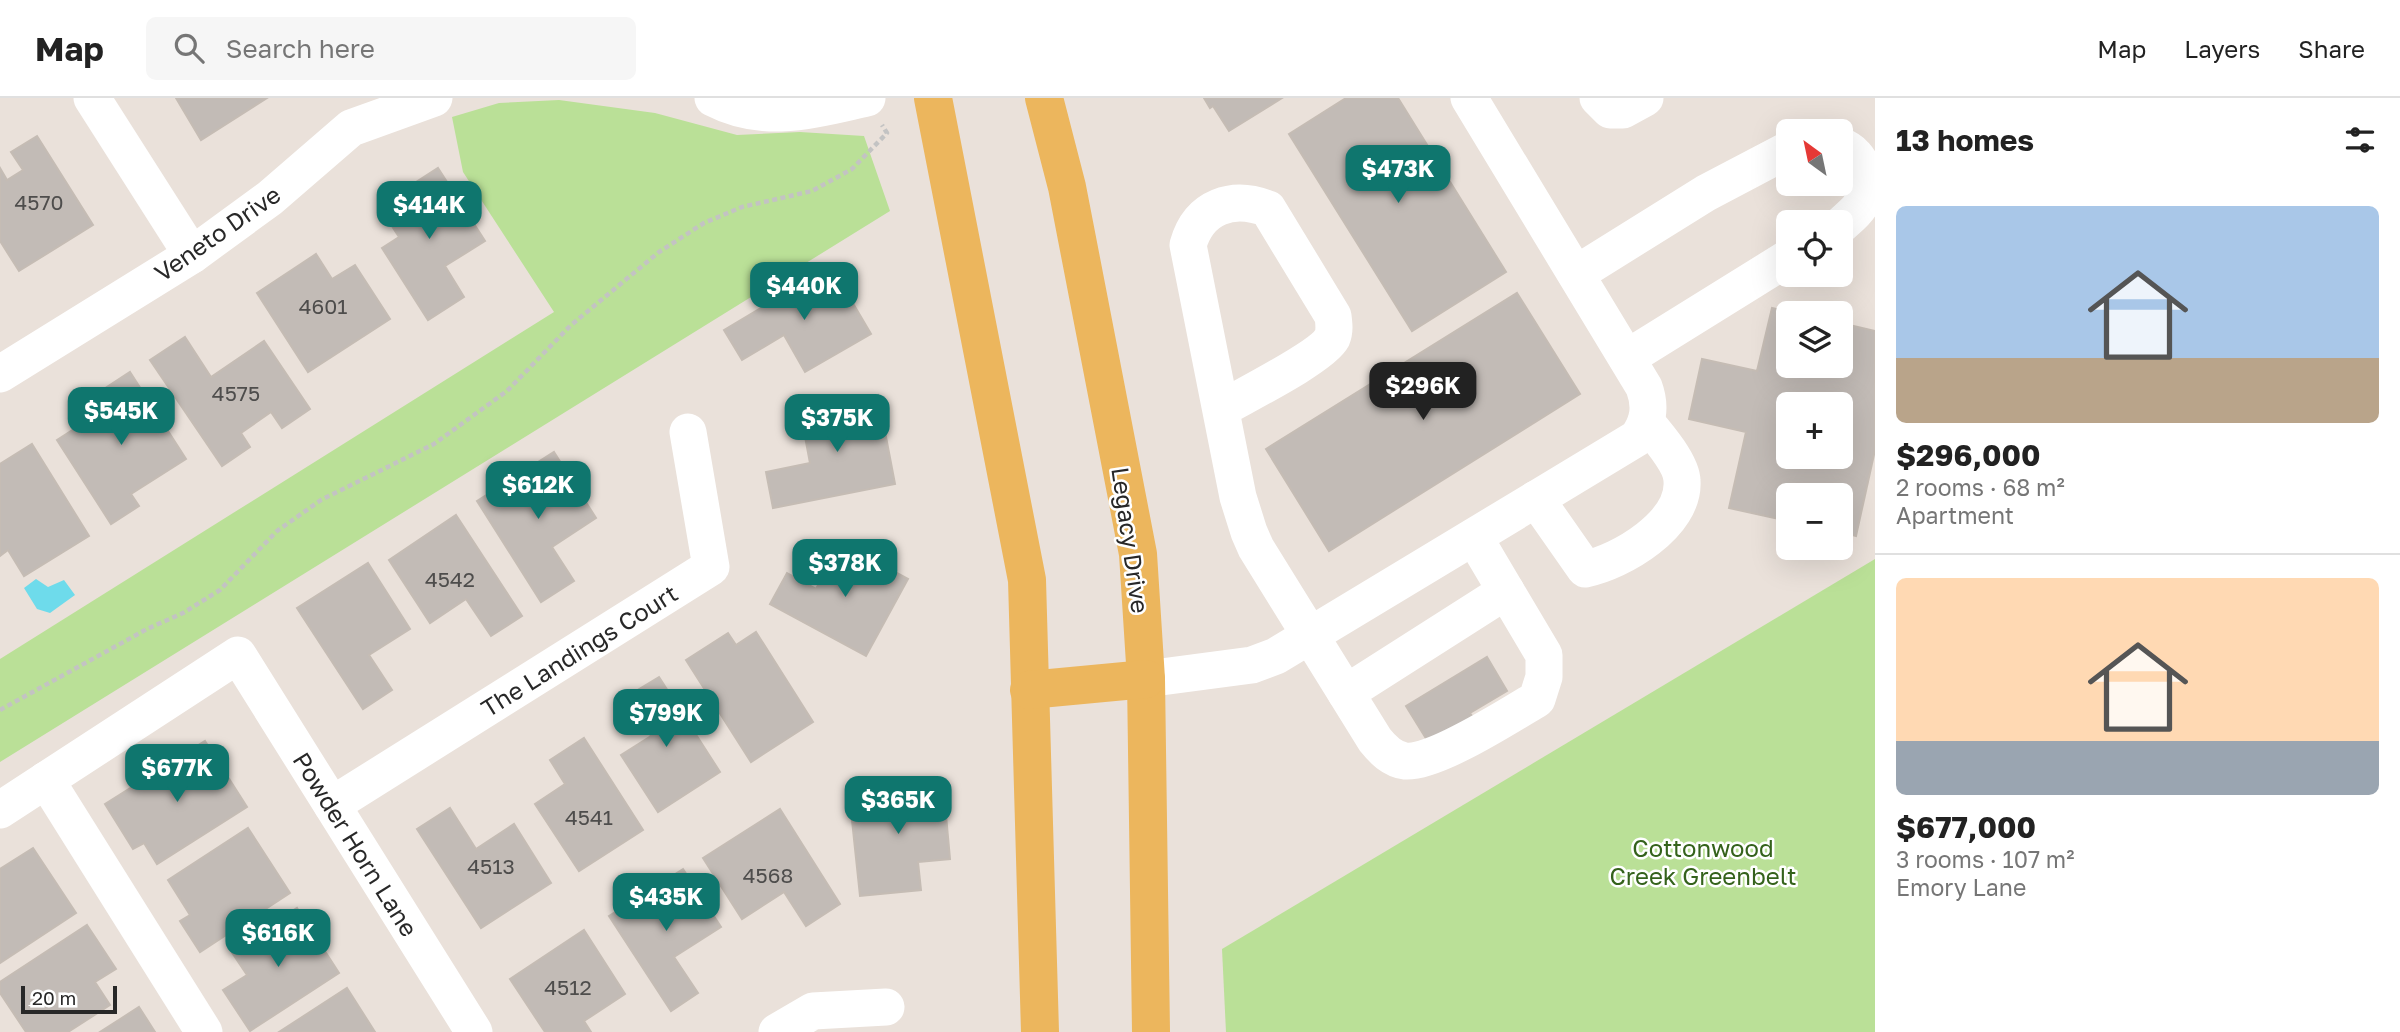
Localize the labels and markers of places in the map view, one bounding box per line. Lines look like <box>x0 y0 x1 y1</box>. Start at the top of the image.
pin: $473K <box>1349 146 1447 205</box>
pin: $414K <box>380 181 478 241</box>
pin: $440K <box>755 262 853 322</box>
pin: $296K <box>1374 362 1472 422</box>
pin: $545K <box>72 388 170 447</box>
pin: $375K <box>788 394 886 454</box>
pin: $612K <box>489 462 587 521</box>
pin: $378K <box>796 540 894 599</box>
pin: $799K <box>617 690 715 749</box>
pin: $677K <box>128 744 226 804</box>
pin: $365K <box>849 776 947 836</box>
pin: $435K <box>617 874 715 933</box>
pin: $616K <box>229 910 327 969</box>

